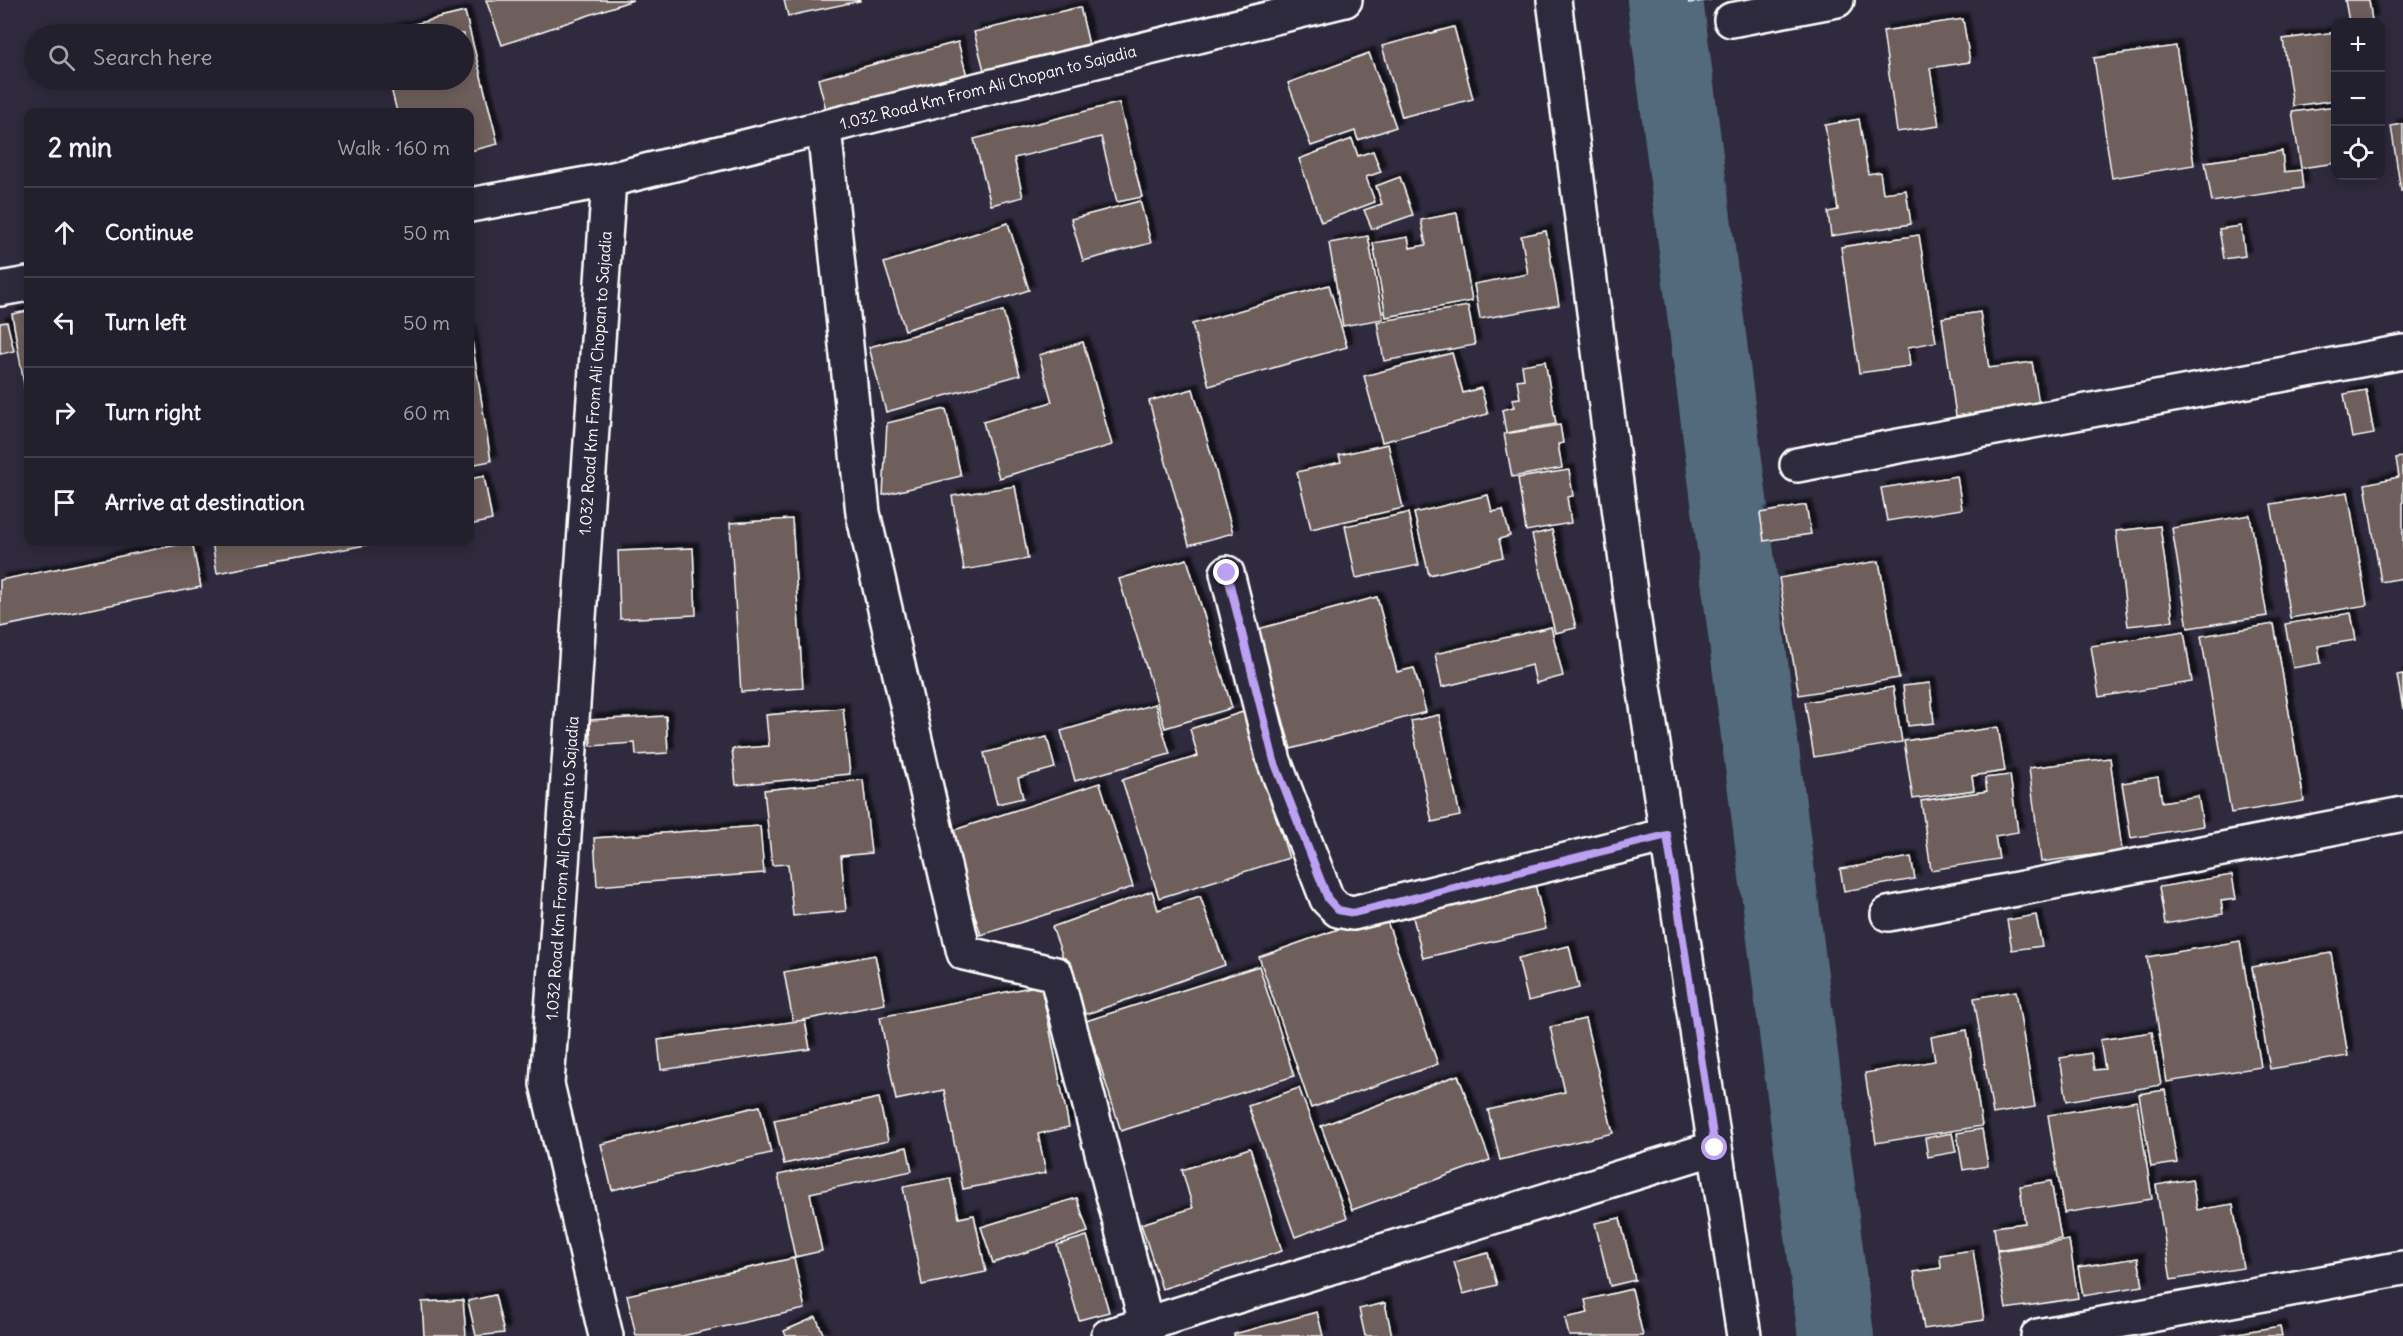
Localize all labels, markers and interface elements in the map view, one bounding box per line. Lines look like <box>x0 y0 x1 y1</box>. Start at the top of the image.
map controls <box>2331 18 2385 180</box>
button: + <box>2331 18 2385 72</box>
search box <box>24 24 474 90</box>
street label: 1.032 Road Km From Ali Chopan to Sajadia <box>838 40 1138 134</box>
icon: search <box>45 41 78 74</box>
text: Search here <box>93 43 212 71</box>
button: − <box>2331 72 2385 126</box>
button: locate <box>2331 126 2385 180</box>
text: 2 min <box>48 131 112 164</box>
text: Walk · 160 m <box>337 135 450 160</box>
icon: ahead <box>48 216 81 249</box>
text: Continue <box>105 218 194 246</box>
text: 50 m <box>403 220 450 245</box>
street label: 1.032 Road Km From Ali Chopan to Sajadia <box>574 230 616 536</box>
icon: left <box>48 306 81 339</box>
text: Turn left <box>105 308 186 336</box>
text: 50 m <box>403 310 450 335</box>
icon: right <box>48 396 81 429</box>
text: Turn right <box>105 398 201 426</box>
text: 60 m <box>403 400 450 425</box>
icon: arrive <box>48 486 81 519</box>
text: Arrive at destination <box>105 488 305 516</box>
route end <box>1213 559 1239 585</box>
street label: 1.032 Road Km From Ali Chopan to Sajadia <box>541 715 583 1021</box>
route start <box>1701 1134 1727 1160</box>

